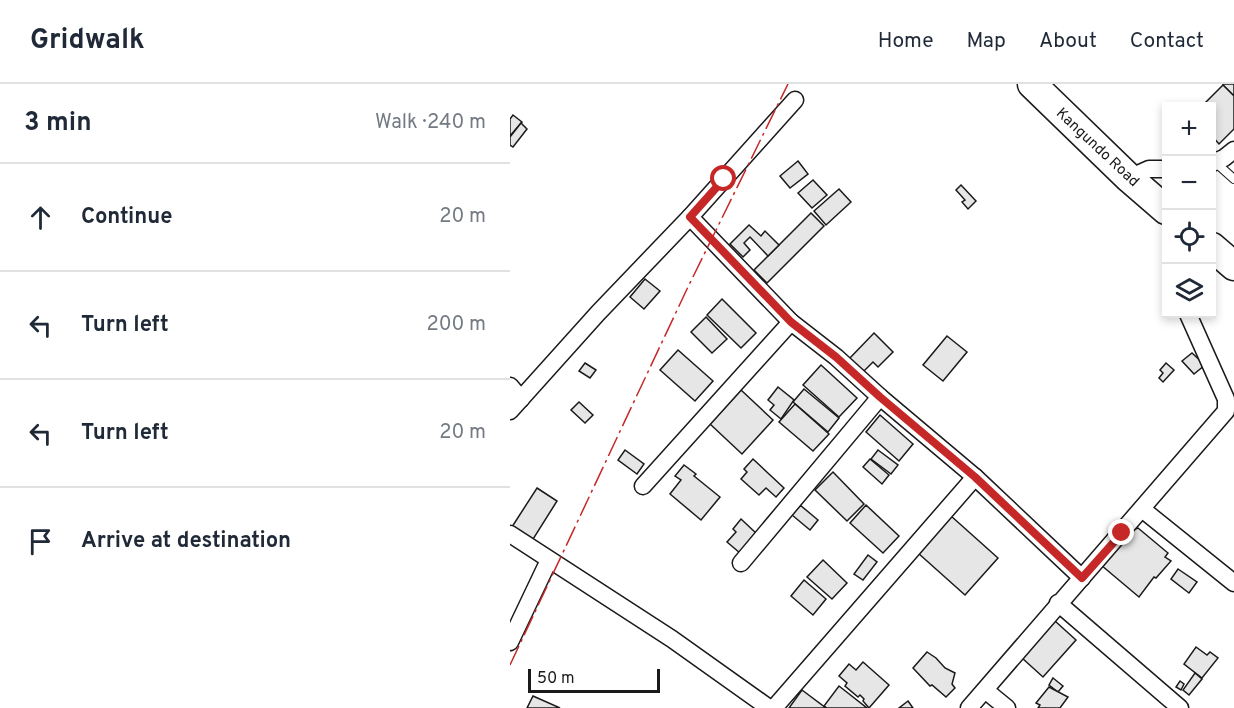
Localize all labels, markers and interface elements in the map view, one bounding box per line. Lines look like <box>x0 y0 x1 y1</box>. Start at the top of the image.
text: Gridwalk <box>30 23 145 59</box>
text: Home <box>878 28 934 55</box>
text: Map <box>967 28 1006 55</box>
text: About <box>1039 28 1097 55</box>
text: Contact <box>1130 28 1204 55</box>
map controls <box>1162 102 1216 318</box>
button: + <box>1162 102 1216 156</box>
street label: Kangundo Road <box>1051 105 1143 192</box>
text: 3 min <box>24 107 92 140</box>
text: Walk · 240 m <box>375 110 486 136</box>
button: − <box>1162 156 1216 210</box>
route start <box>710 165 736 191</box>
icon: ahead <box>24 201 57 234</box>
text: Continue <box>81 204 172 231</box>
text: 20 m <box>439 204 486 230</box>
button: locate <box>1162 210 1216 264</box>
button: layers <box>1162 264 1216 318</box>
icon: left <box>24 309 57 342</box>
text: Turn left <box>81 312 169 339</box>
text: 200 m <box>427 312 486 338</box>
icon: left <box>24 417 57 450</box>
text: Turn left <box>81 420 169 447</box>
text: 20 m <box>439 420 486 446</box>
route end <box>1108 519 1134 545</box>
icon: arrive <box>24 525 57 558</box>
text: Arrive at destination <box>81 528 291 555</box>
scale bar <box>528 666 660 694</box>
text: 50 m <box>537 669 575 689</box>

